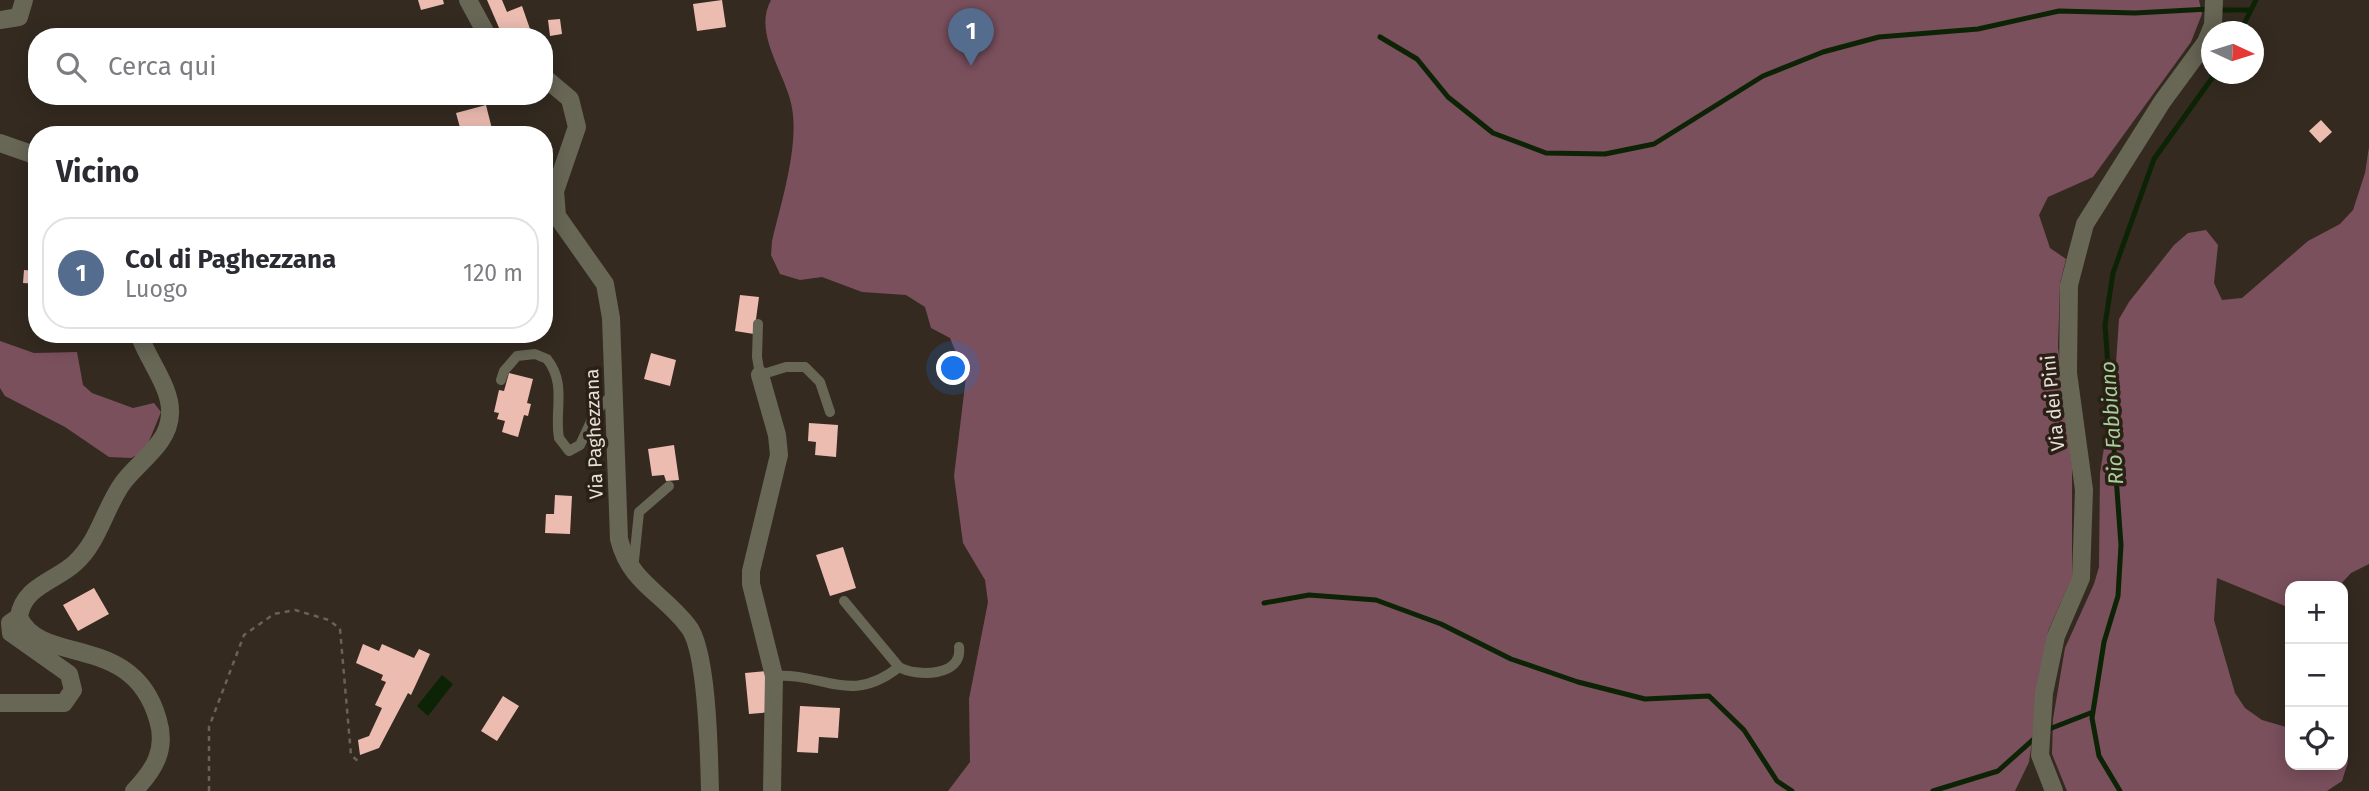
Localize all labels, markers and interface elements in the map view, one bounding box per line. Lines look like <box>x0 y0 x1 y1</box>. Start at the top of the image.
pin: 1 <box>948 8 994 66</box>
north arrow <box>2201 21 2264 84</box>
search box <box>28 28 553 105</box>
icon: search <box>52 48 90 86</box>
text: Cerca qui <box>108 51 217 82</box>
text: Vicino <box>56 154 139 190</box>
text: Col di Paghezzana <box>125 244 336 275</box>
text: 1 <box>76 259 86 287</box>
text: 120 m <box>463 259 523 287</box>
text: Luogo <box>125 275 188 303</box>
your location <box>936 351 970 385</box>
street label: Via dei Pini <box>2037 354 2069 452</box>
water label: Rio Fabbiano <box>2095 360 2129 486</box>
street label: Via Paghezzana <box>580 368 608 500</box>
map controls <box>2285 581 2348 770</box>
button: + <box>2285 581 2348 644</box>
button: − <box>2285 644 2348 707</box>
button: locate <box>2285 707 2348 770</box>

